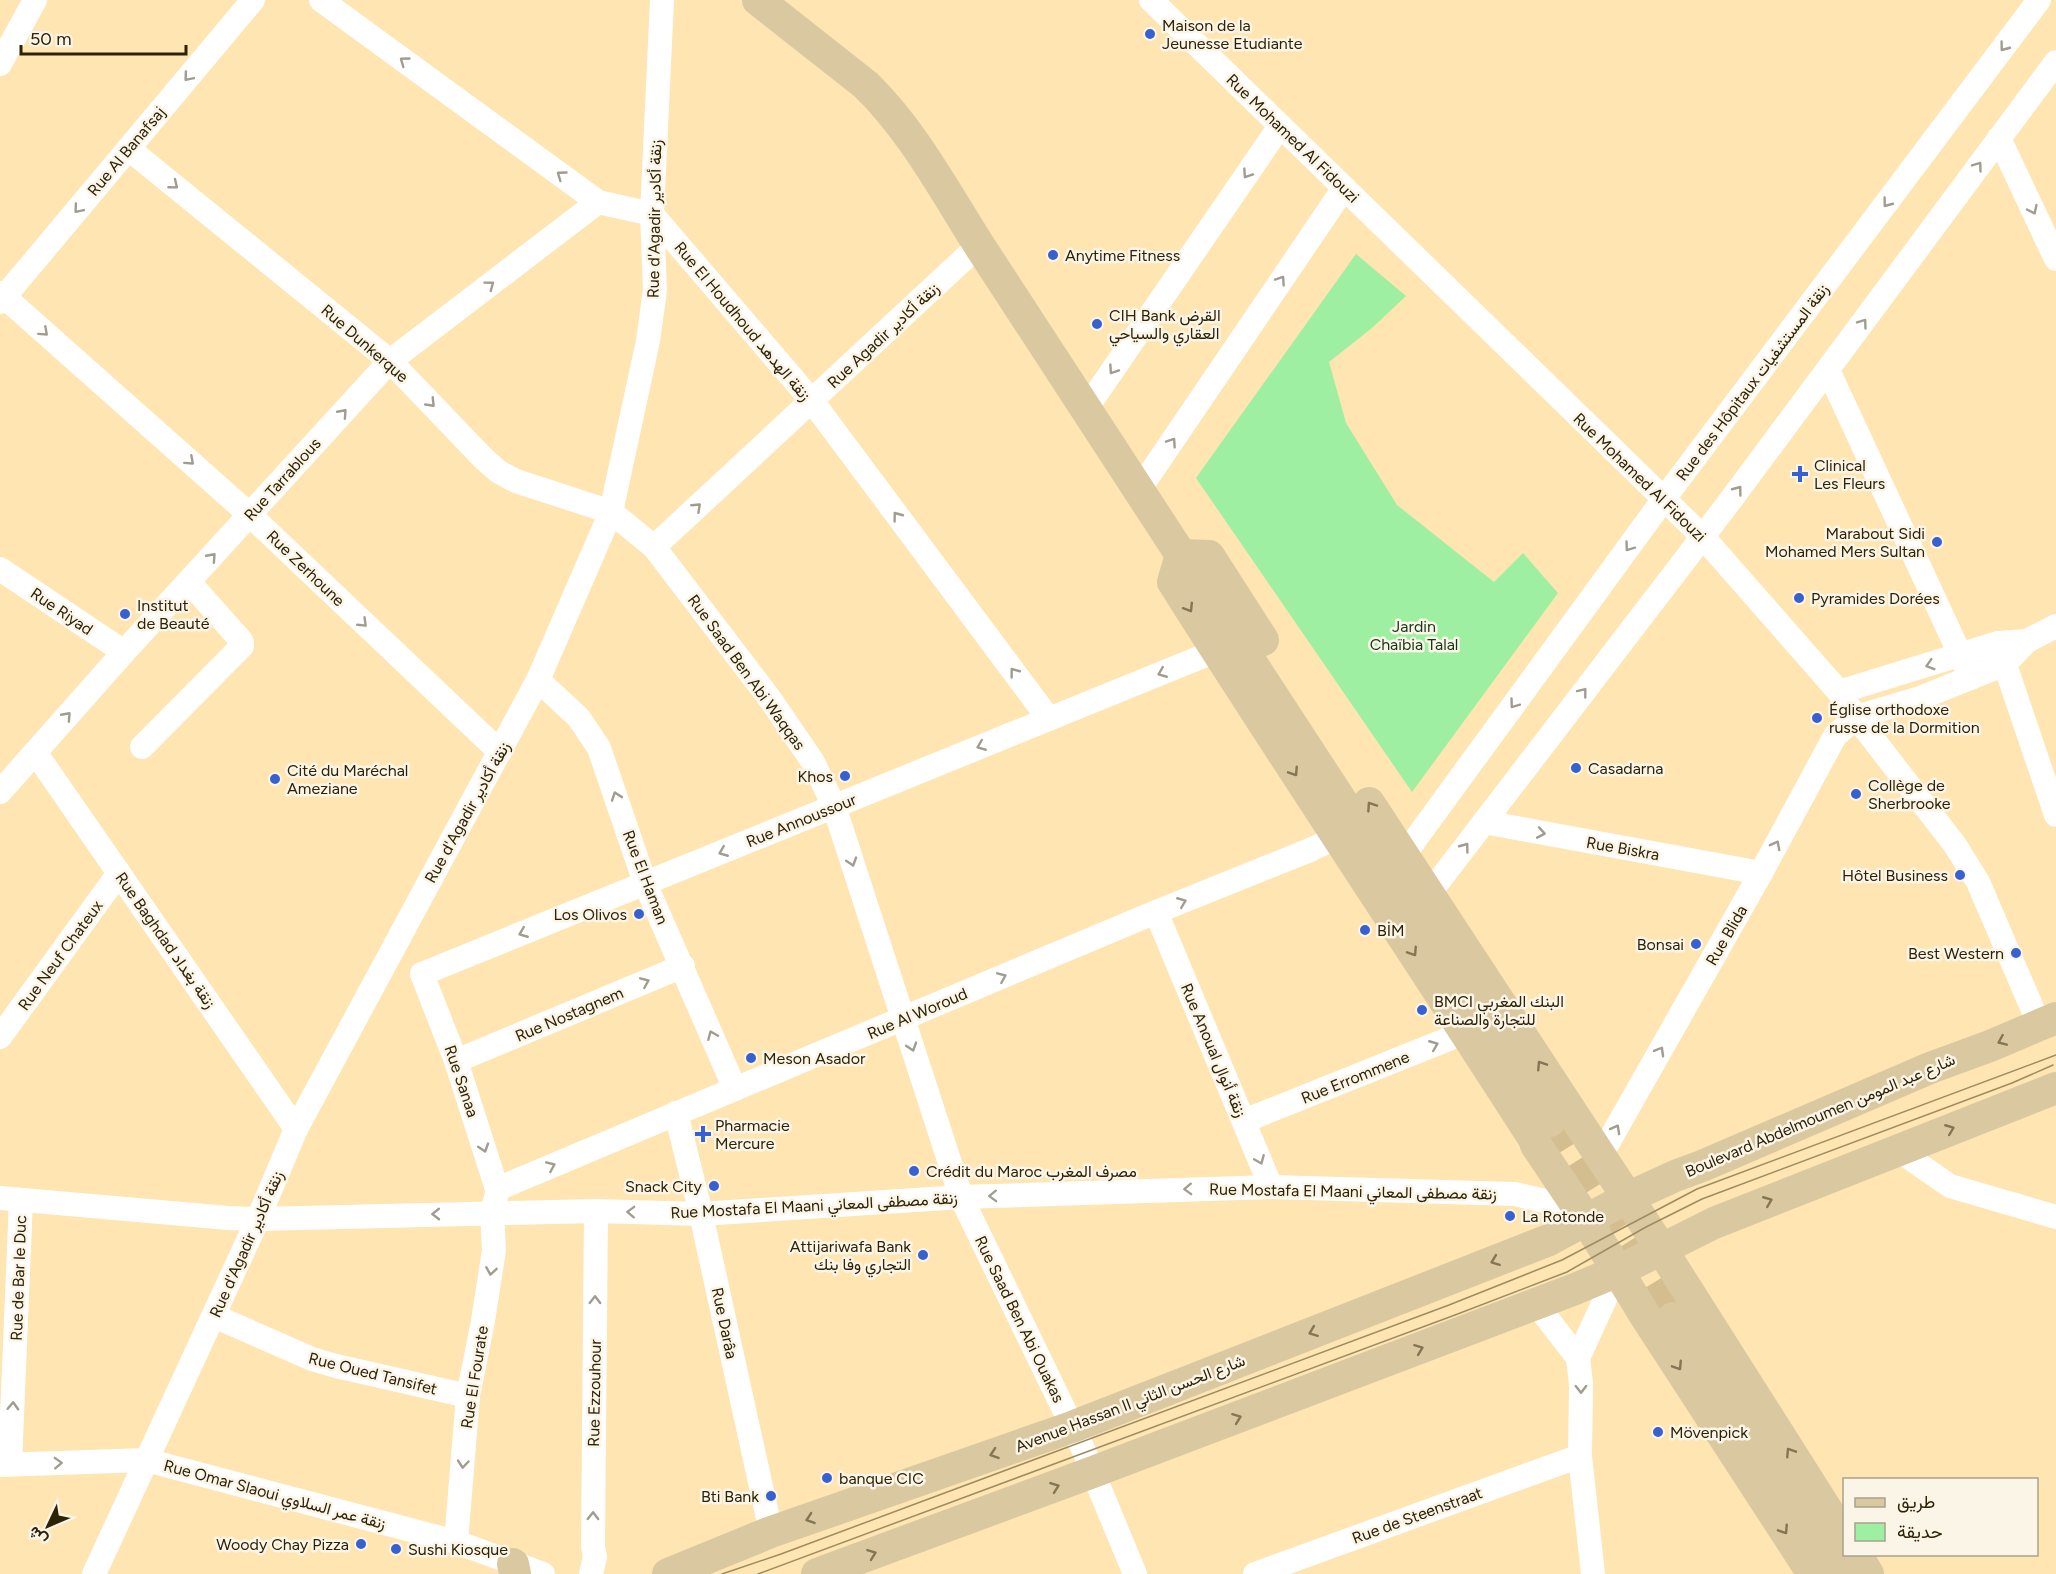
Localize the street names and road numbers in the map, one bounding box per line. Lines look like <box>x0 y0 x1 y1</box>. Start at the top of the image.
street label: Rue Mohamed Al Fidouzi <box>1222 70 1363 207</box>
street label: Rue Al Banafsaj <box>83 103 169 200</box>
street label: Rue d'Agadir زنقة أكادير <box>644 140 666 298</box>
street label: Rue El Houdhoud زنقة الهدهد <box>670 238 815 406</box>
street label: Rue Agadir زنقة أكادير <box>824 279 944 393</box>
street label: Rue des Hôpitaux زنقة المستشفيات <box>1672 280 1833 485</box>
street label: Rue Dunkerque <box>317 300 412 387</box>
street label: Rue Mohamed Al Fidouzi <box>1569 409 1710 546</box>
street label: Rue Tarrablous <box>240 434 325 525</box>
street label: Rue Zerhoune <box>263 526 349 610</box>
street label: Rue Riyad <box>27 584 97 639</box>
street label: Rue Saad Ben Abi Waqqas <box>684 591 809 754</box>
street label: Rue d'Agadir زنقة أكادير <box>421 738 515 887</box>
street label: Rue Annoussour <box>743 790 860 851</box>
street label: Rue El Haman <box>619 827 672 927</box>
street label: Rue Biskra <box>1585 833 1661 864</box>
street label: Rue Baghdad زنقة بغداد <box>111 869 220 1013</box>
street label: Rue Neuf Chateux <box>14 896 107 1014</box>
street label: Rue Blida <box>1702 902 1751 969</box>
street label: Rue Anoual زنقة أنوال <box>1176 980 1250 1120</box>
street label: Rue Nostagnem <box>512 983 626 1046</box>
street label: Rue Al Woroud <box>864 984 970 1043</box>
street label: Rue Sanaa <box>440 1043 483 1120</box>
street label: Rue Errommene <box>1298 1047 1412 1108</box>
street label: Boulevard Abdelmoumen شارع عبد المومن <box>1682 1050 1959 1183</box>
street label: Rue d'Agadir زنقة أكادير <box>206 1168 288 1321</box>
street label: Rue Mostafa El Maani زنقة مصطفى المعاني <box>1209 1179 1497 1208</box>
street label: Rue Mostafa El Maani زنقة مصطفى المعاني <box>670 1188 958 1227</box>
street label: Rue de Bar le Duc <box>7 1214 30 1341</box>
street label: Rue Saad Ben Abi Ouakas <box>971 1233 1068 1406</box>
street label: Rue Darâa <box>708 1286 741 1361</box>
street label: Rue El Fourate <box>457 1324 492 1430</box>
street label: Rue Ezzouhour <box>584 1338 605 1447</box>
street label: Rue Oued Tansifet <box>307 1348 439 1399</box>
street label: Avenue Hassan II شارع الحسن الثاني <box>1013 1351 1249 1460</box>
street label: Rue Omar Slaoui زنقة عمر السلاوي <box>161 1456 388 1537</box>
street label: Rue de Steenstraat <box>1349 1483 1485 1548</box>

